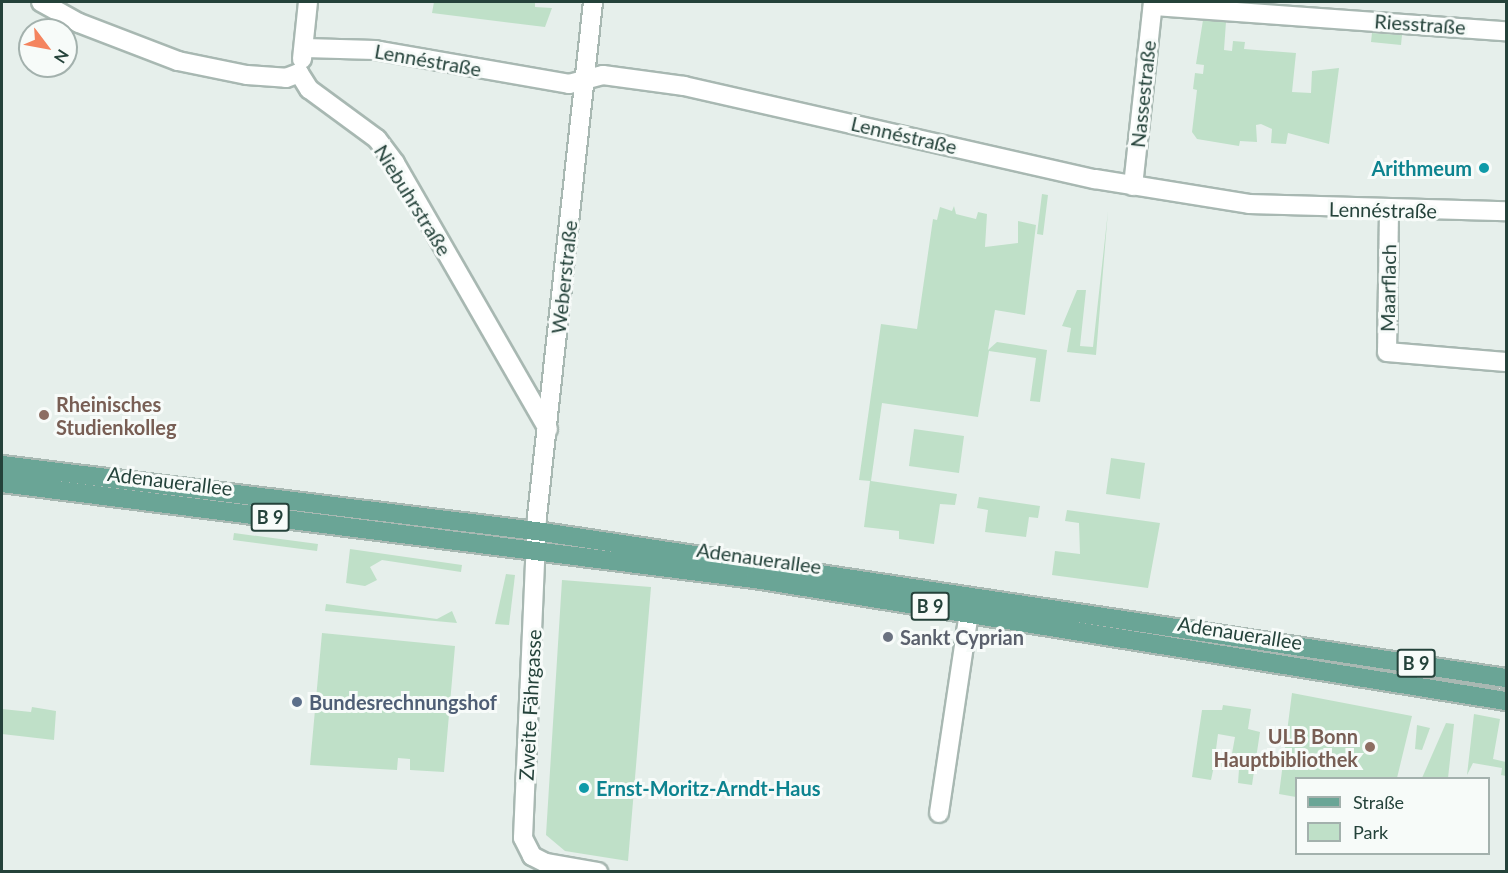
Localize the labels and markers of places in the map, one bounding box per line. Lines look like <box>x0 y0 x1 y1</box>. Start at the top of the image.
place label: Arithmeum <box>1371 156 1472 180</box>
marker: Arithmeum <box>1477 161 1491 175</box>
place label: Rheinisches Studienkolleg <box>56 392 176 439</box>
marker: Rheinisches Studienkolleg <box>37 408 51 422</box>
place label: Sankt Cyprian <box>900 625 1024 649</box>
marker: Sankt Cyprian <box>881 630 895 644</box>
place label: Bundesrechnungshof <box>309 690 497 714</box>
marker: Bundesrechnungshof <box>290 695 304 709</box>
place label: ULB Bonn Hauptbibliothek <box>1214 724 1358 771</box>
marker: ULB Bonn Hauptbibliothek <box>1363 740 1377 754</box>
place label: Ernst-Moritz-Arndt-Haus <box>596 776 821 800</box>
marker: Ernst-Moritz-Arndt-Haus <box>577 781 591 795</box>

